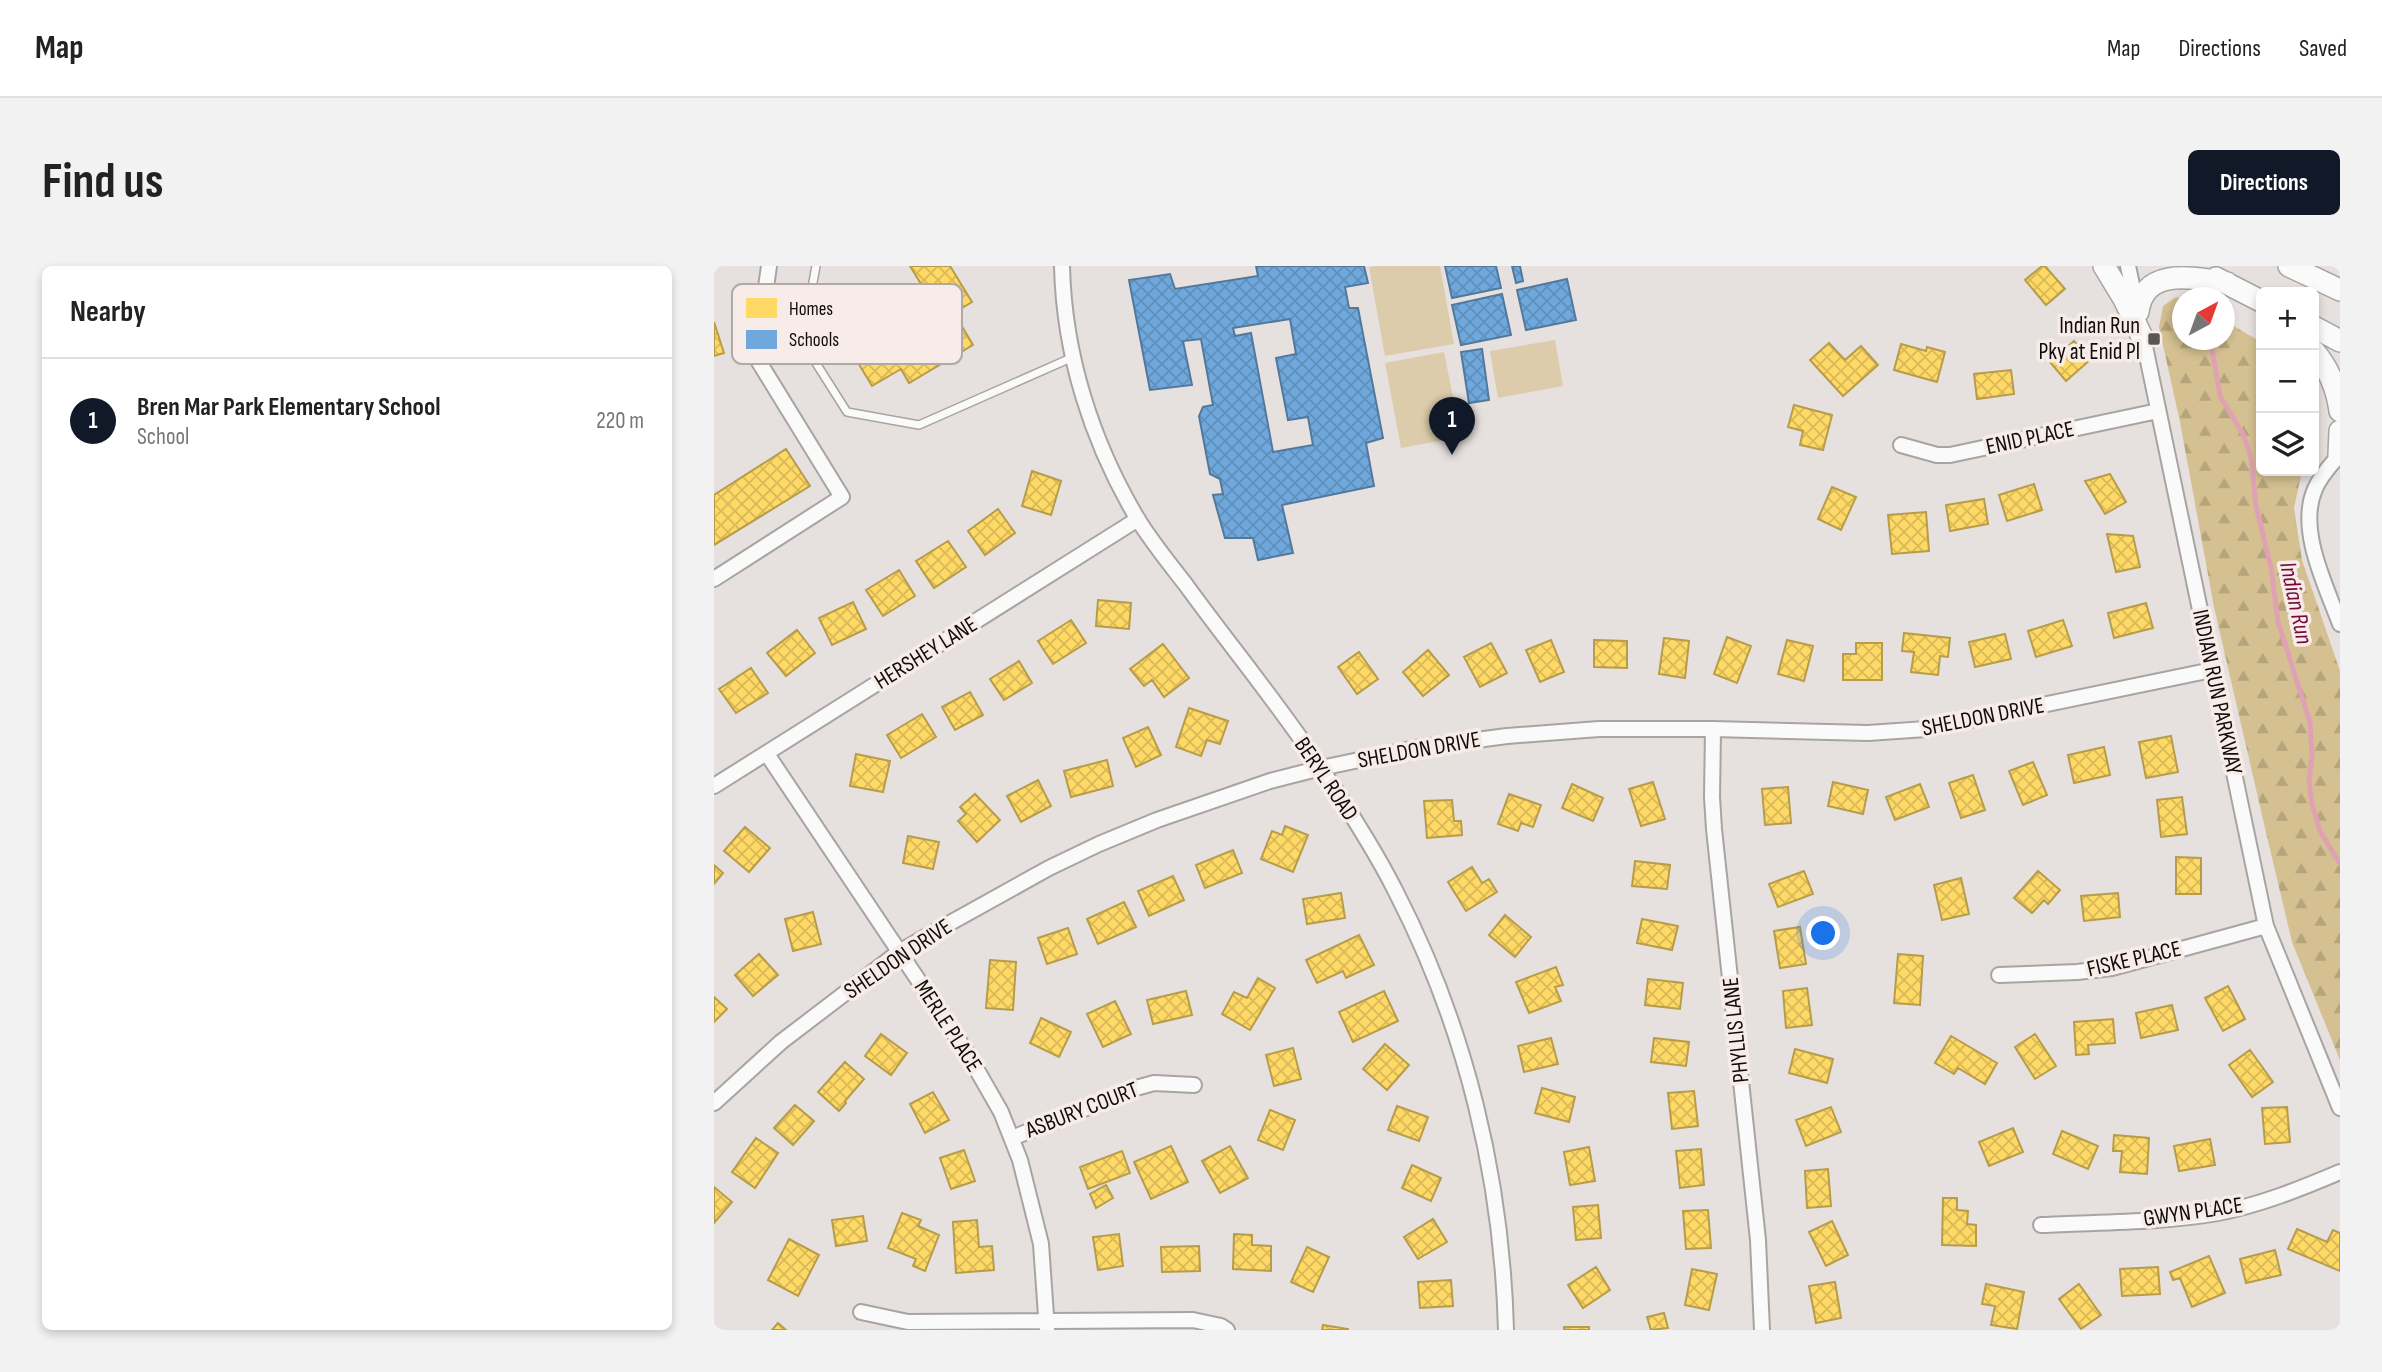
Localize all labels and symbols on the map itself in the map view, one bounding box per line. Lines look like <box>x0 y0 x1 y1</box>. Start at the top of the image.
legend <box>732 284 962 364</box>
north arrow <box>2172 287 2235 350</box>
text: Homes <box>789 298 833 321</box>
place label: Indian Run Pky at Enid Pl <box>2039 312 2140 366</box>
text: Schools <box>789 329 839 352</box>
marker: Indian Run Pky at Enid Pl <box>2146 331 2162 347</box>
pin: 1 <box>1429 397 1475 455</box>
street label: ENID PLACE <box>1983 415 2077 461</box>
water label: Indian Run <box>2273 559 2319 647</box>
street label: INDIAN RUN PARKWAY <box>2186 607 2248 778</box>
street label: HERSHEY LANE <box>869 610 983 696</box>
street label: SHELDON DRIVE <box>1919 691 2047 743</box>
street label: SHELDON DRIVE <box>1356 725 1482 775</box>
street label: BERYL ROAD <box>1288 732 1364 826</box>
street label: SHELDON DRIVE <box>839 913 957 1005</box>
your location <box>1806 916 1840 950</box>
street label: FISKE PLACE <box>2084 935 2184 983</box>
street label: MERLE PLACE <box>908 975 988 1077</box>
street label: PHYLLIS LANE <box>1717 976 1755 1084</box>
street label: ASBURY COURT <box>1021 1076 1142 1145</box>
street label: GWYN PLACE <box>2141 1191 2245 1233</box>

